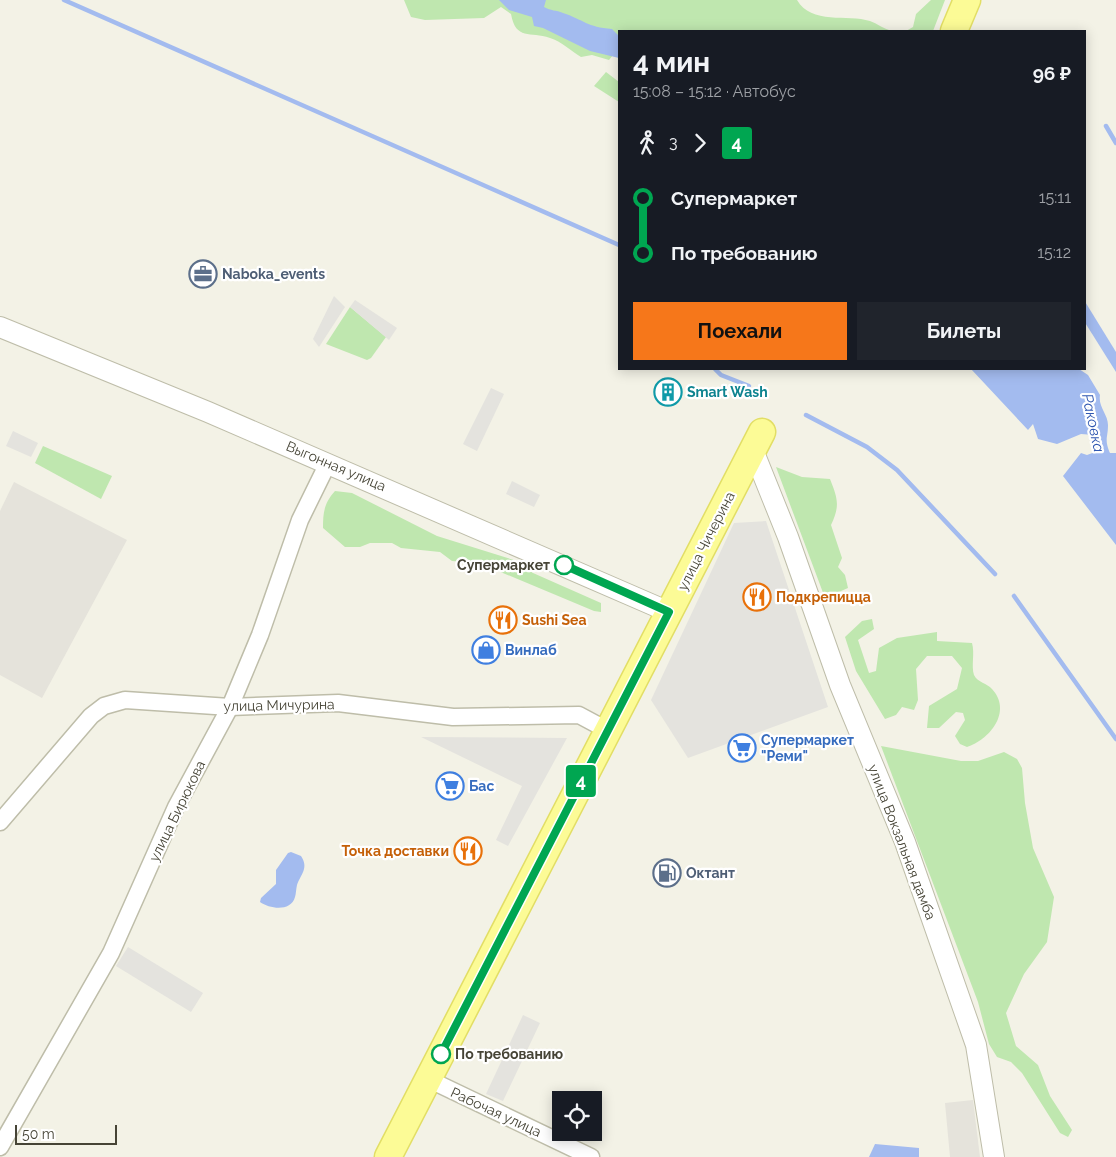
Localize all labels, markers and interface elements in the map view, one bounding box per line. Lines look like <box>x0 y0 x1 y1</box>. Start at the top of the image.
text: 4 мин <box>633 46 710 79</box>
text: 96 ₽ <box>1033 62 1071 84</box>
text: 15:08 – 15:12 · Автобус <box>633 82 796 101</box>
icon: walk <box>633 129 661 157</box>
icon: forward <box>686 129 714 157</box>
text: 4 <box>732 132 742 153</box>
text: 3 <box>669 133 678 152</box>
text: Супермаркет <box>671 187 797 209</box>
text: 15:11 <box>1039 188 1071 207</box>
text: По требованию <box>671 242 818 264</box>
text: 15:12 <box>1037 243 1071 262</box>
office icon: Naboka_events <box>188 259 218 289</box>
place label: Naboka_events <box>222 266 325 282</box>
button: Поехали <box>633 302 847 360</box>
button: Билеты <box>857 302 1071 360</box>
building icon: Smart Wash <box>653 377 683 407</box>
place label: Smart Wash <box>687 384 768 400</box>
water label: Раковка <box>1078 392 1108 454</box>
street label: Выгонная улица <box>284 438 388 494</box>
street label: улица Чичерина <box>674 489 738 593</box>
marker: Супермаркет <box>554 555 574 575</box>
place label: Супермаркет <box>457 557 550 573</box>
restaurant icon: Подкрепицца <box>742 582 772 612</box>
place label: Подкрепицца <box>776 589 871 605</box>
restaurant icon: Sushi Sea <box>488 605 518 635</box>
place label: Sushi Sea <box>522 612 587 628</box>
shop icon: Винлаб <box>471 635 501 665</box>
place label: Винлаб <box>505 642 557 658</box>
street label: улица Мичурина <box>223 696 335 714</box>
place label: Супермаркет "Реми" <box>761 732 854 764</box>
supermarket icon: Супермаркет "Реми" <box>727 733 757 763</box>
street label: улица Бирюкова <box>146 758 208 864</box>
street label: улица Вокзальная дамба <box>865 762 939 922</box>
line badge: 4 <box>565 765 597 797</box>
text: 4 <box>576 770 586 791</box>
supermarket icon: Бас <box>435 771 465 801</box>
place label: Бас <box>469 778 494 794</box>
restaurant icon: Точка доставки <box>453 836 483 866</box>
place label: Точка доставки <box>342 843 449 859</box>
fuel station icon: Октант <box>652 858 682 888</box>
place label: Октант <box>686 865 735 881</box>
marker: По требованию <box>431 1044 451 1064</box>
place label: По требованию <box>455 1046 563 1062</box>
street label: Рабочая улица <box>448 1084 544 1140</box>
map controls <box>552 1091 602 1141</box>
button: locate <box>552 1091 602 1141</box>
scale bar <box>15 1122 118 1145</box>
text: 50 m <box>22 1126 55 1142</box>

